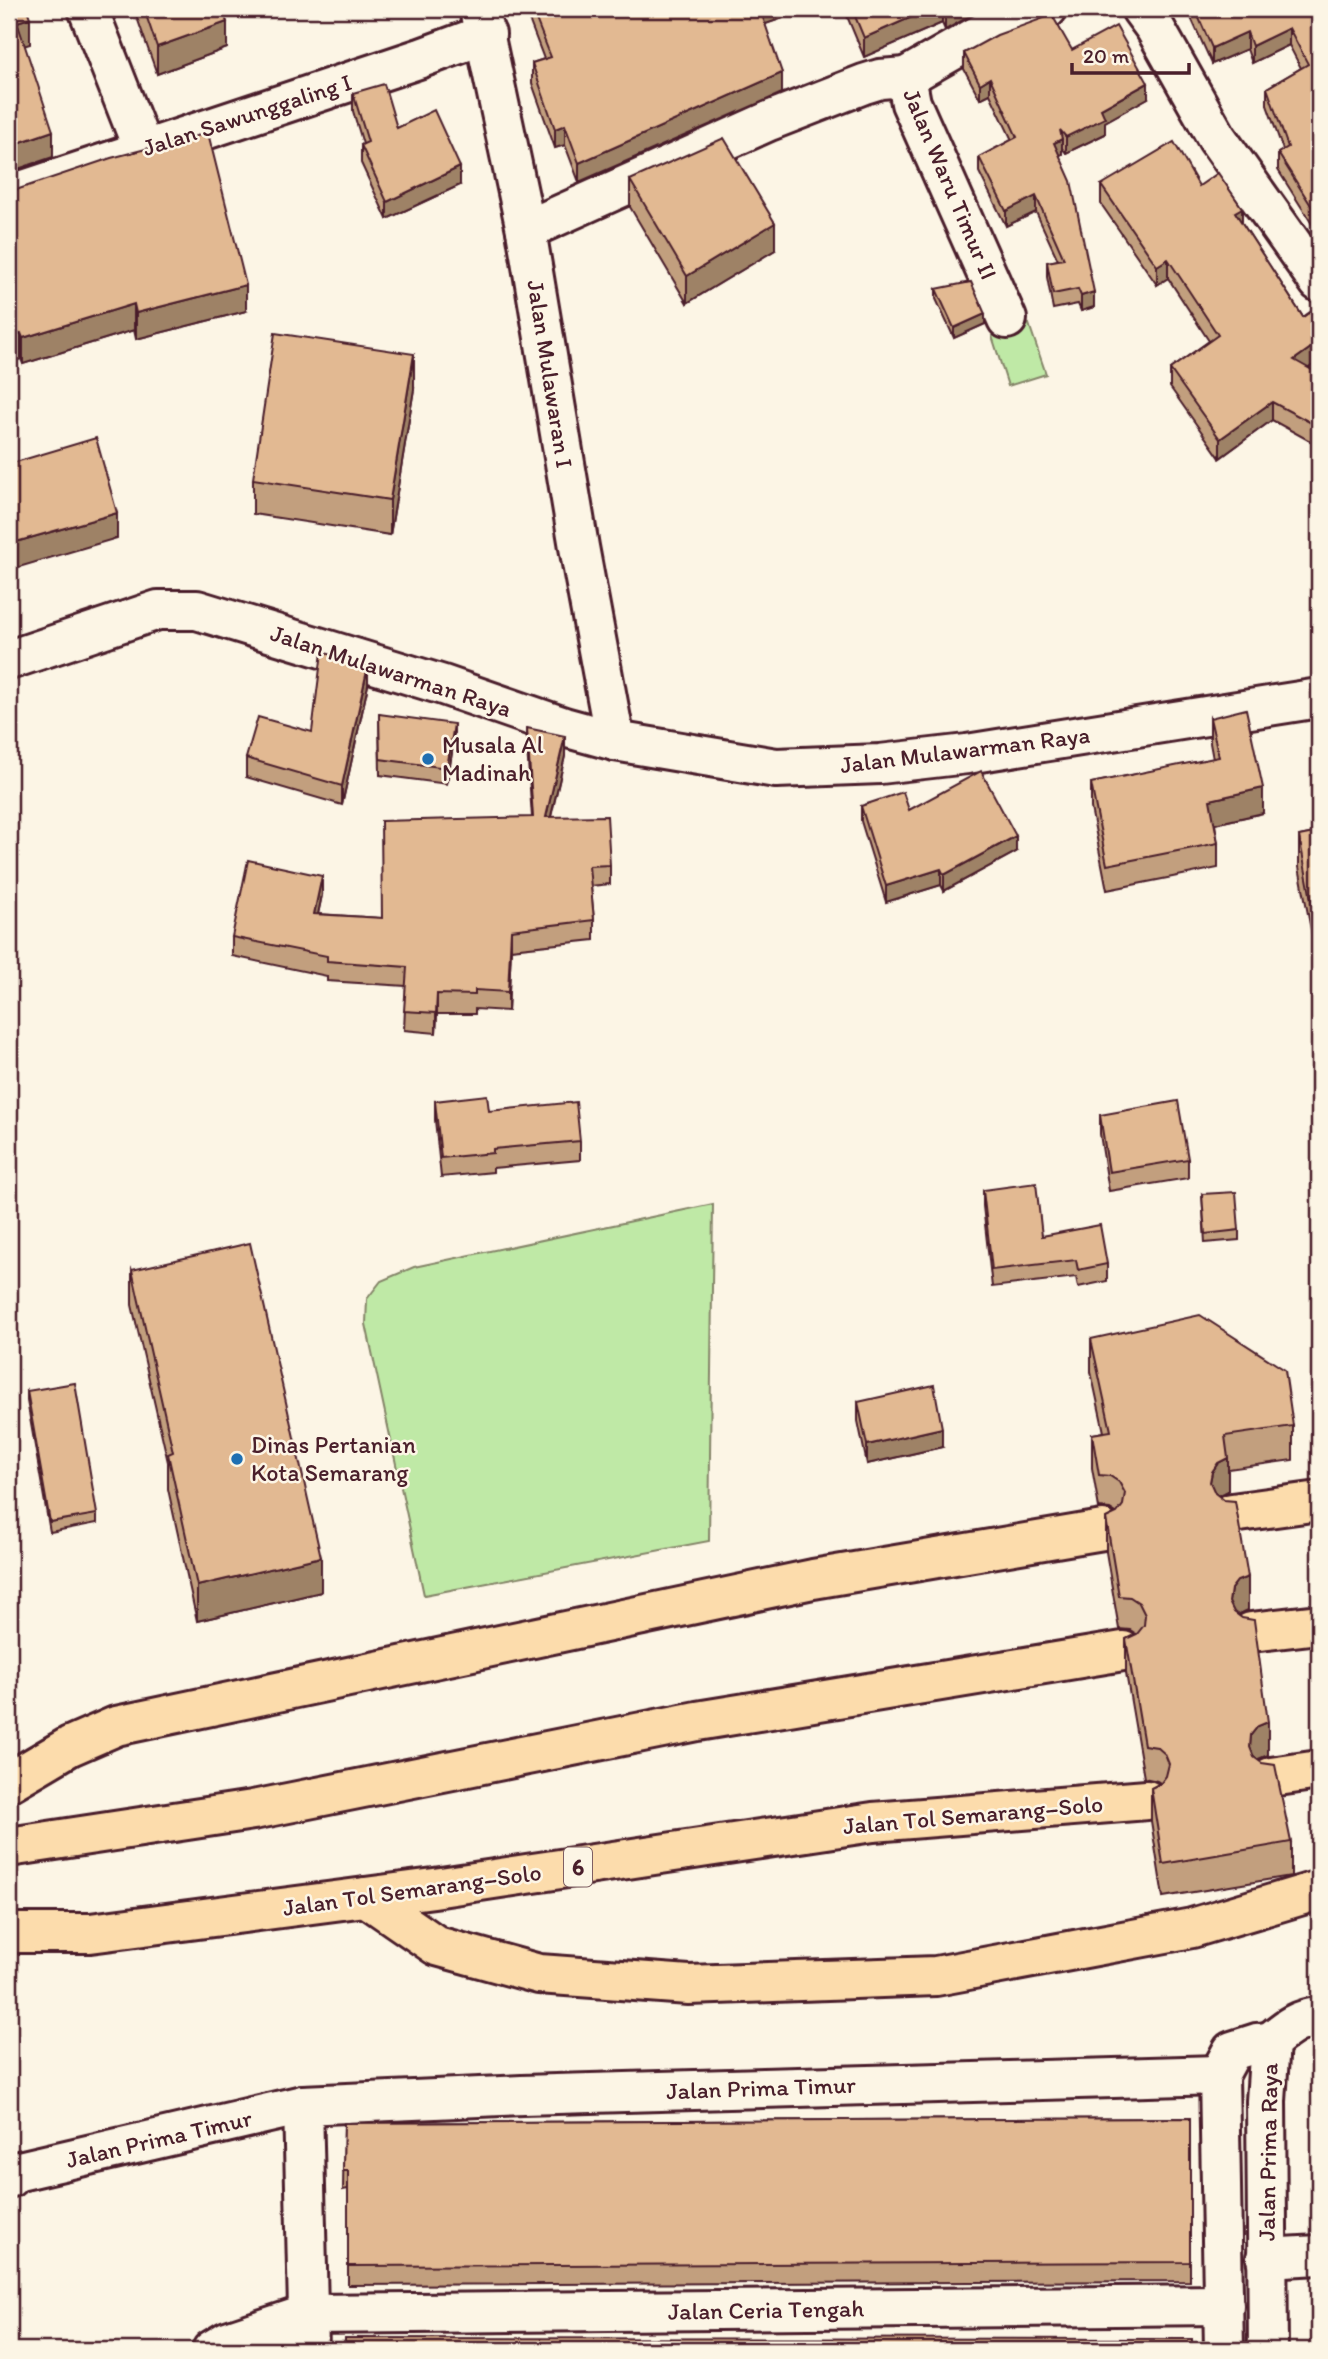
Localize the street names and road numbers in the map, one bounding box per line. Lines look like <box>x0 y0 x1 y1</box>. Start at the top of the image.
street label: Jalan Sawunggaling I <box>139 67 355 162</box>
street label: Jalan Waru Timur II <box>897 84 1004 284</box>
street label: Jalan Mulawaran I <box>521 278 580 470</box>
street label: Jalan Mulawarman Raya <box>267 618 515 723</box>
street label: Jalan Mulawarman Raya <box>838 720 1092 779</box>
street label: Jalan Tol Semarang–Solo <box>842 1789 1104 1840</box>
road number: 6 <box>564 1848 592 1886</box>
street label: Jalan Tol Semarang–Solo <box>281 1857 543 1922</box>
street label: Jalan Prima Raya <box>1251 2062 1284 2241</box>
street label: Jalan Prima Timur <box>666 2070 857 2105</box>
street label: Jalan Prima Timur <box>63 2103 255 2174</box>
street label: Jalan Ceria Tengah <box>668 2293 865 2326</box>

